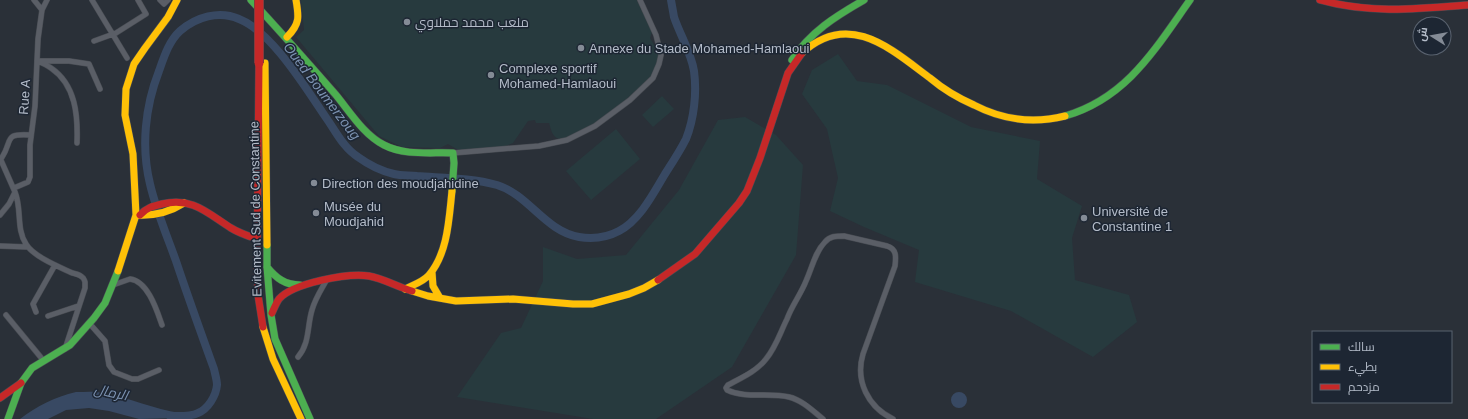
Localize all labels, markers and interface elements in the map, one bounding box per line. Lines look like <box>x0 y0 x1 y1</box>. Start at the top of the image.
place label: ملعب محمد حملاوي <box>415 15 529 33</box>
north arrow <box>1412 16 1452 56</box>
marker: ملعب محمد حملاوي <box>402 17 412 27</box>
text: ش <box>1415 26 1430 42</box>
water label: Oued Boumerzoug <box>280 39 364 143</box>
place label: Annexe du Stade Mohamed-Hamlaoui <box>589 41 810 56</box>
marker: Annexe du Stade Mohamed-Hamlaoui <box>576 43 586 53</box>
place label: Complexe sportif Mohamed-Hamlaoui <box>499 61 616 91</box>
marker: Complexe sportif Mohamed-Hamlaoui <box>486 70 496 80</box>
street label: Rue A <box>16 79 33 115</box>
street label: Evitement Sud de Constantine <box>246 121 265 297</box>
place label: Direction des moudjahidine <box>322 176 479 191</box>
marker: Direction des moudjahidine <box>309 178 319 188</box>
place label: Musée du Moudjahid <box>324 199 384 229</box>
place label: Université de Constantine 1 <box>1092 204 1172 234</box>
marker: Musée du Moudjahid <box>311 208 321 218</box>
marker: Université de Constantine 1 <box>1079 213 1089 223</box>
legend <box>1312 331 1452 403</box>
text: سالك <box>1348 340 1375 354</box>
text: بطيء <box>1348 360 1377 377</box>
text: مزدحم <box>1348 380 1380 395</box>
water label: الرمال <box>92 381 131 405</box>

